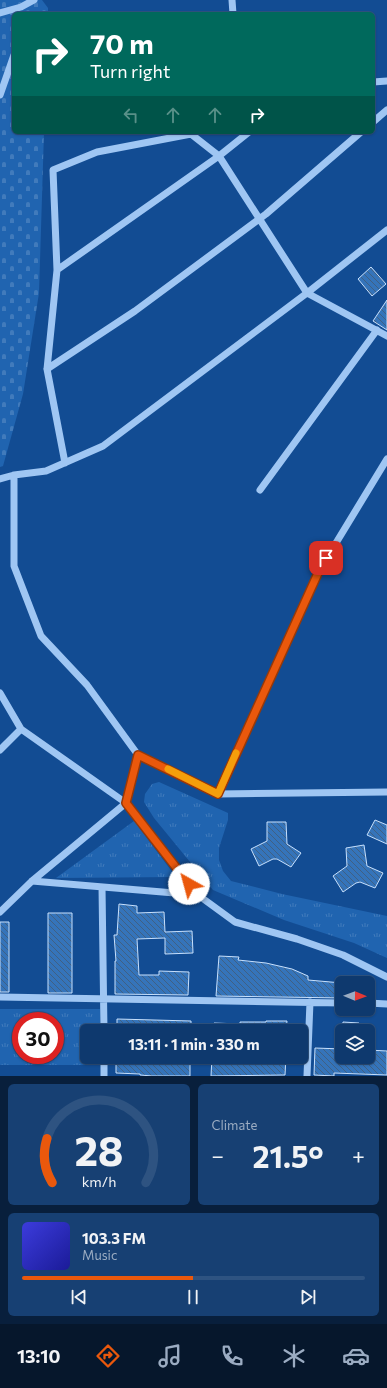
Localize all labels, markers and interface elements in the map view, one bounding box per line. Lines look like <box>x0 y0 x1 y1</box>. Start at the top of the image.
text: 70 m <box>90 26 154 60</box>
icon: right <box>24 28 76 80</box>
text: Turn right <box>90 60 170 82</box>
icon: left <box>120 104 142 126</box>
icon: ahead <box>162 104 184 126</box>
icon: ahead <box>204 104 226 126</box>
icon: right <box>246 104 268 126</box>
pin <box>309 541 343 575</box>
icon: arrive <box>315 547 337 569</box>
position arrow <box>168 863 210 905</box>
north arrow <box>335 976 375 1016</box>
map controls <box>335 976 375 1064</box>
speed limit sign: 30 <box>12 1012 64 1064</box>
button: layers <box>335 1024 375 1064</box>
text: 13:11 · 1 min · 330 m <box>128 1035 260 1053</box>
text: Climate <box>212 1117 257 1133</box>
text: 28 <box>74 1123 123 1174</box>
text: 21.5° <box>252 1137 324 1174</box>
text: − <box>212 1142 224 1169</box>
text: + <box>352 1142 365 1169</box>
text: km/h <box>81 1171 116 1189</box>
text: 103.3 FM <box>82 1229 146 1247</box>
text: Music <box>82 1247 117 1263</box>
icon: previous <box>68 1286 90 1308</box>
icon: pause <box>182 1286 204 1308</box>
icon: next <box>297 1286 319 1308</box>
icon: directions <box>94 1342 122 1370</box>
icon: music <box>156 1342 184 1370</box>
icon: phone <box>218 1342 246 1370</box>
icon: climate <box>280 1342 308 1370</box>
icon: car <box>342 1342 370 1370</box>
text: 13:10 <box>17 1345 60 1367</box>

